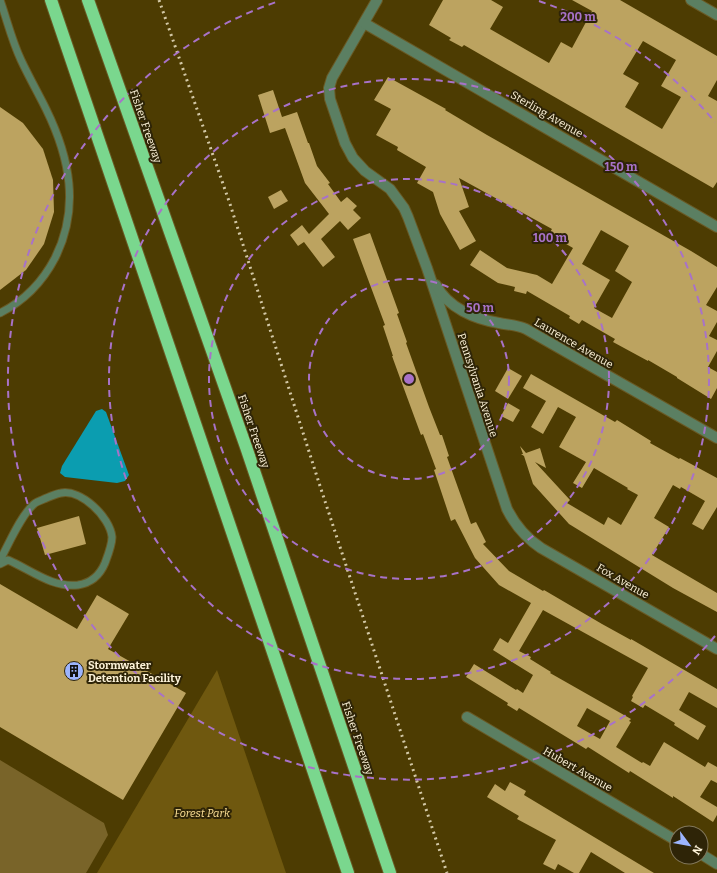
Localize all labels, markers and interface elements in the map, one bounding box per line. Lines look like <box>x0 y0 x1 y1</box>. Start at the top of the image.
text: 200 m <box>560 10 596 24</box>
street label: Fisher Freeway <box>127 88 164 165</box>
street label: Sterling Avenue <box>508 88 585 140</box>
text: 150 m <box>605 160 638 174</box>
text: 100 m <box>533 231 568 245</box>
text: 50 m <box>466 301 494 315</box>
street label: Laurence Avenue <box>532 316 615 371</box>
street label: Pennsylvania Avenue <box>455 331 500 439</box>
centre of rings <box>402 372 416 386</box>
street label: Fisher Freeway <box>235 393 272 470</box>
street label: Fox Avenue <box>594 561 651 602</box>
place label: Stormwater Detention Facility <box>88 659 182 685</box>
building icon: Stormwater Detention Facility <box>63 660 85 682</box>
street label: Fisher Freeway <box>339 700 376 777</box>
street label: Hubert Avenue <box>541 744 615 794</box>
park label: Forest Park <box>174 807 231 820</box>
north arrow <box>669 825 709 865</box>
text: N <box>689 843 705 858</box>

